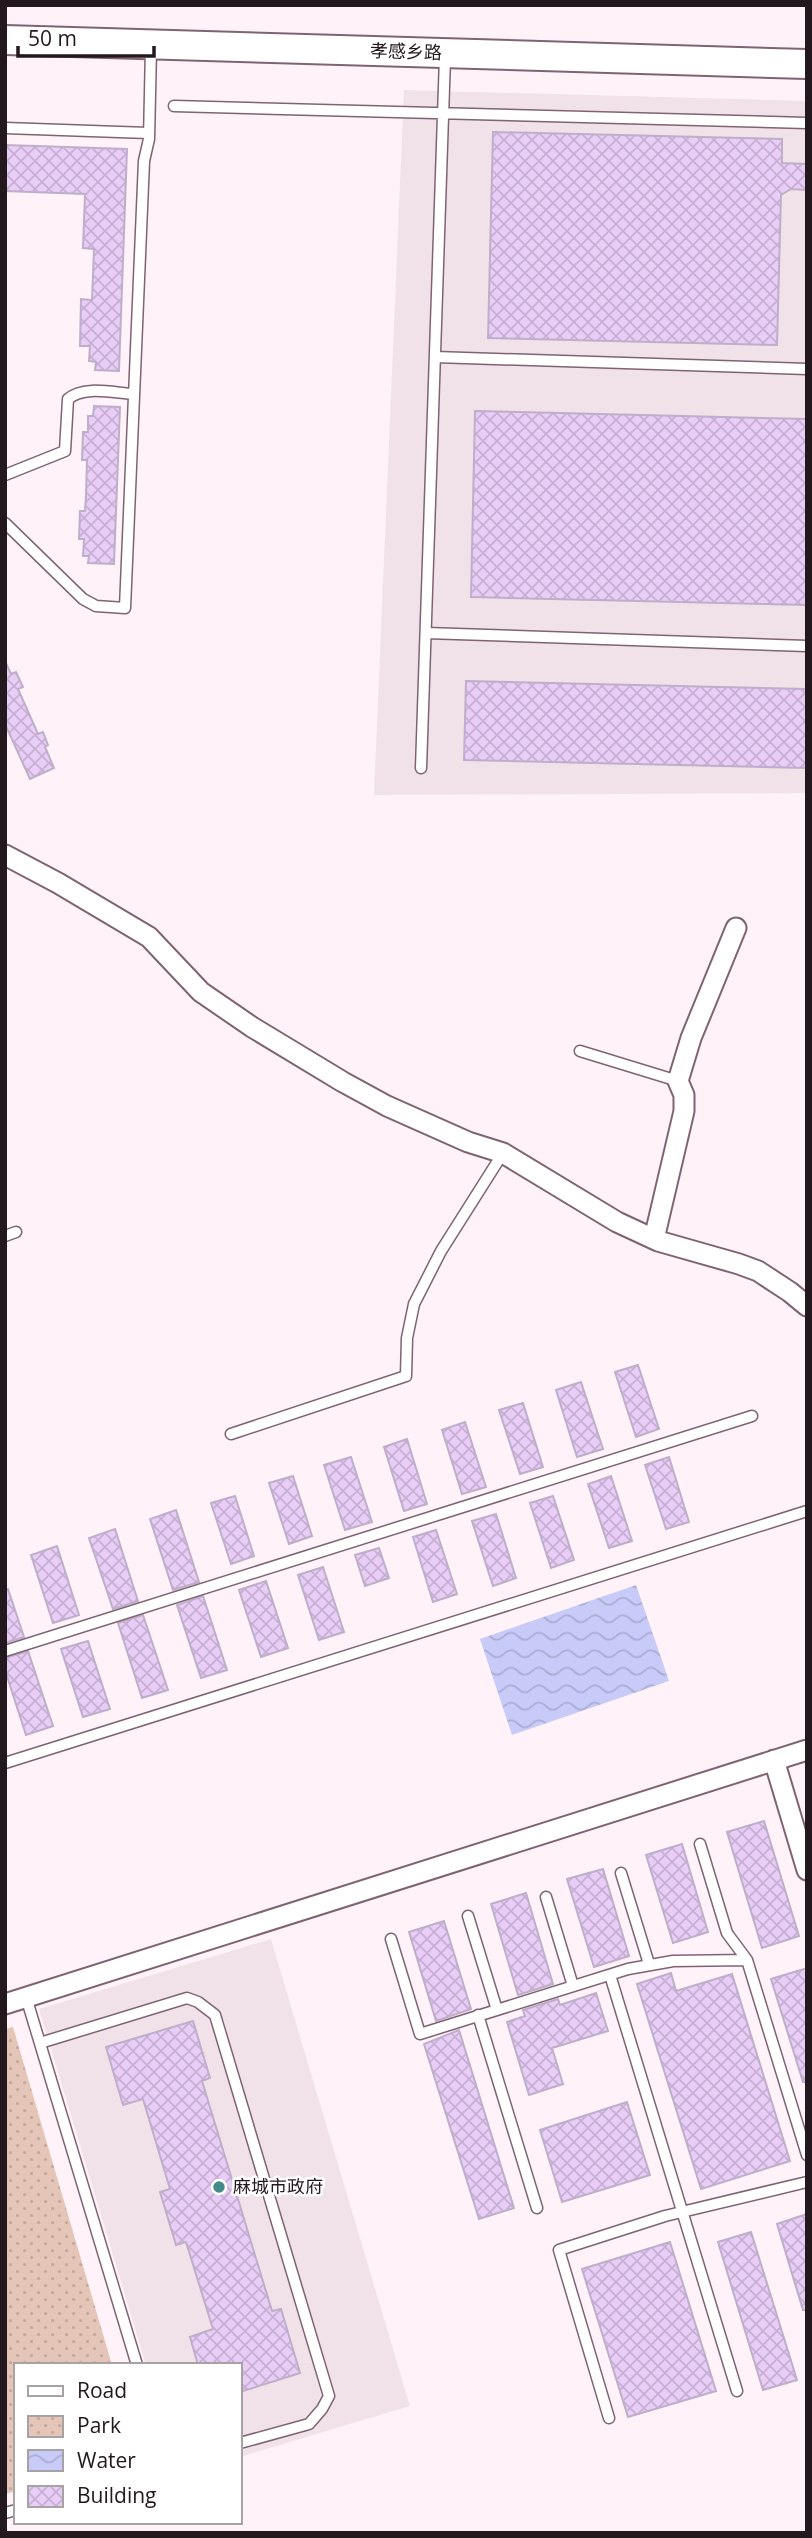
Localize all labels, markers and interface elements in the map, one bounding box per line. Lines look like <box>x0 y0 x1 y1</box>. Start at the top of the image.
scale bar <box>18 14 154 58</box>
text: 50 m <box>28 24 77 52</box>
street label: 孝感乡路 <box>370 38 442 64</box>
place label: 麻城市政府 <box>233 2174 323 2198</box>
marker: 麻城市政府 <box>211 2179 227 2195</box>
legend <box>14 2363 242 2524</box>
text: Road <box>77 2376 127 2404</box>
text: Park <box>77 2411 121 2439</box>
text: Water <box>77 2446 136 2474</box>
text: Building <box>77 2481 156 2509</box>

